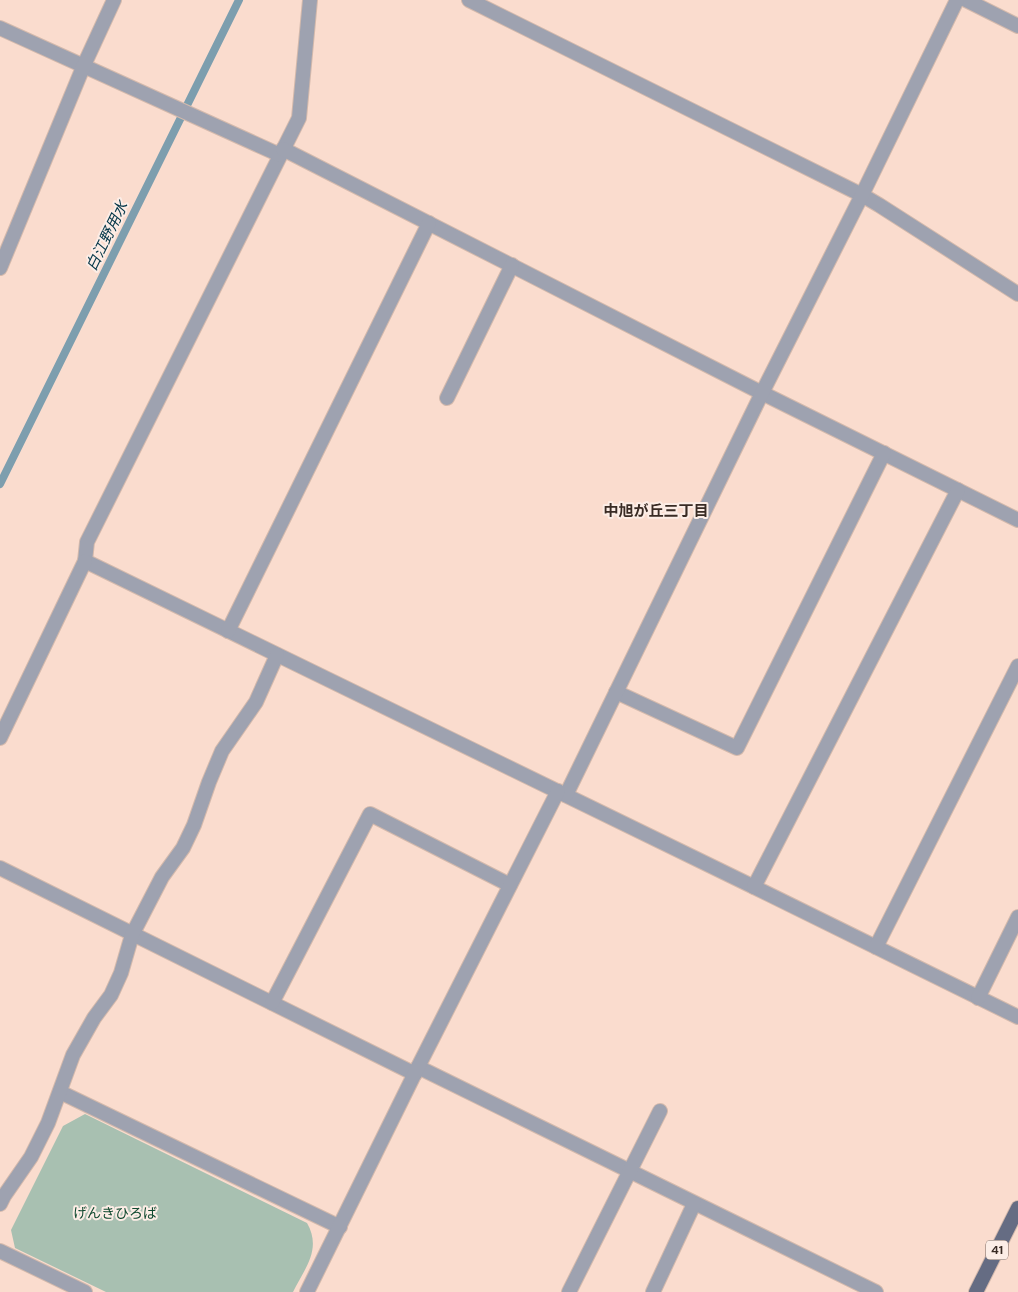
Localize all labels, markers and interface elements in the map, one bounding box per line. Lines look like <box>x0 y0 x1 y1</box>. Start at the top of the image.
water label: 白江野用水 <box>82 196 133 274</box>
district label: 中旭が丘三丁目 <box>603 501 709 521</box>
park label: げんきひろば <box>73 1204 157 1222</box>
road number: 41 <box>986 1240 1008 1260</box>

